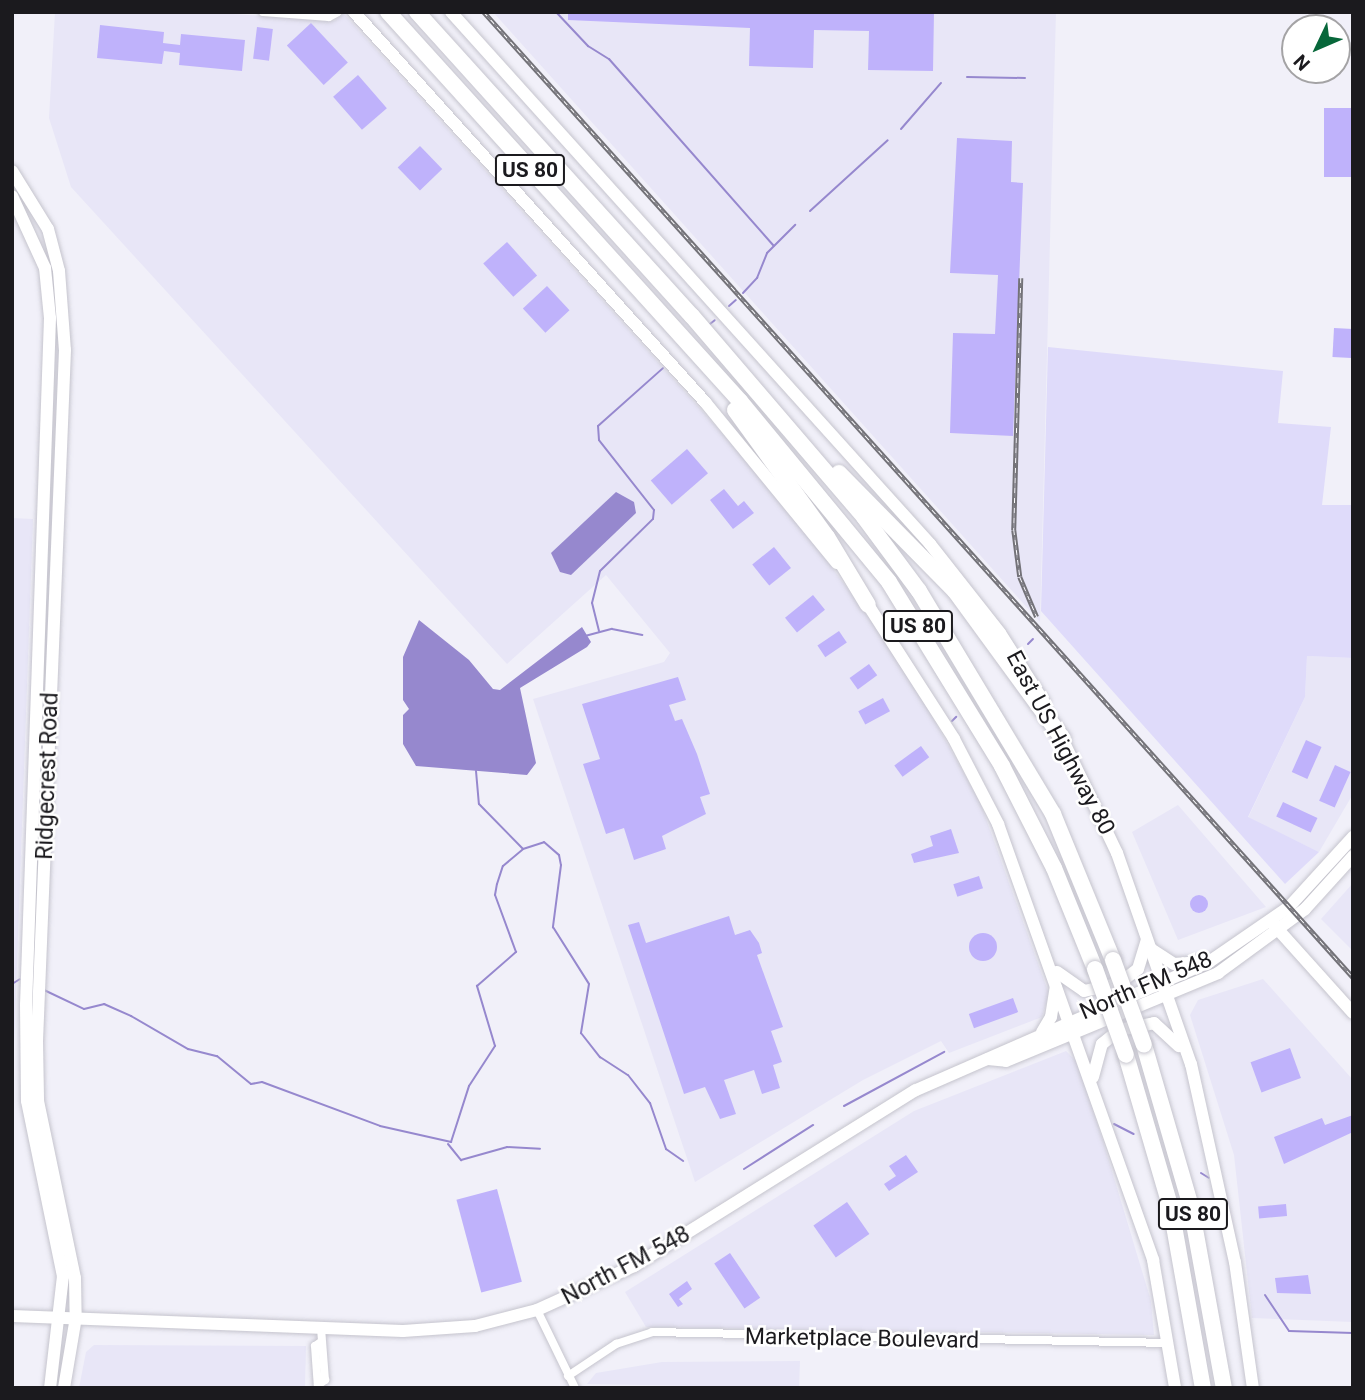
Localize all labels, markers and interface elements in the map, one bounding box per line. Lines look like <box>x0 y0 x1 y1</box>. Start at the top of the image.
north arrow <box>1281 14 1351 84</box>
text: N <box>1289 50 1315 75</box>
road number: US 80 <box>493 152 567 188</box>
road number: US 80 <box>881 608 955 644</box>
street label: East US Highway 80 <box>1000 646 1120 840</box>
street label: Ridgecrest Road <box>31 692 65 860</box>
street label: North FM 548 <box>1076 946 1216 1026</box>
road number: US 80 <box>1156 1196 1230 1232</box>
street label: North FM 548 <box>557 1221 695 1311</box>
street label: Marketplace Boulevard <box>745 1323 979 1355</box>

